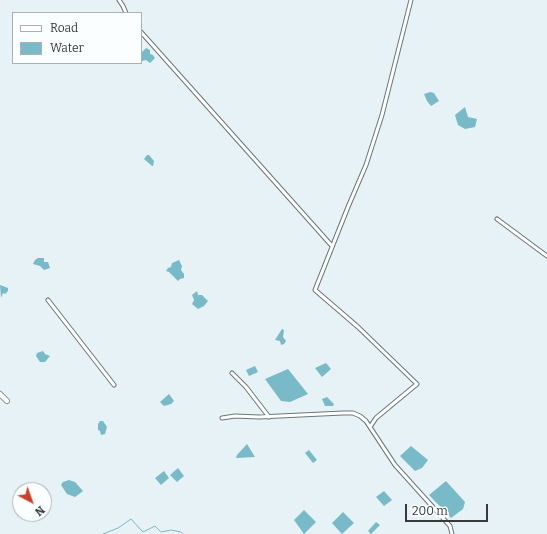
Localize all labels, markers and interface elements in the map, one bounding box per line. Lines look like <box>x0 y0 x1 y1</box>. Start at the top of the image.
legend <box>12 12 142 64</box>
text: Road <box>50 21 78 35</box>
text: Water <box>50 41 84 55</box>
north arrow <box>12 482 52 522</box>
scale bar <box>407 496 490 522</box>
text: N <box>32 503 47 518</box>
text: 200 m <box>412 504 448 518</box>

